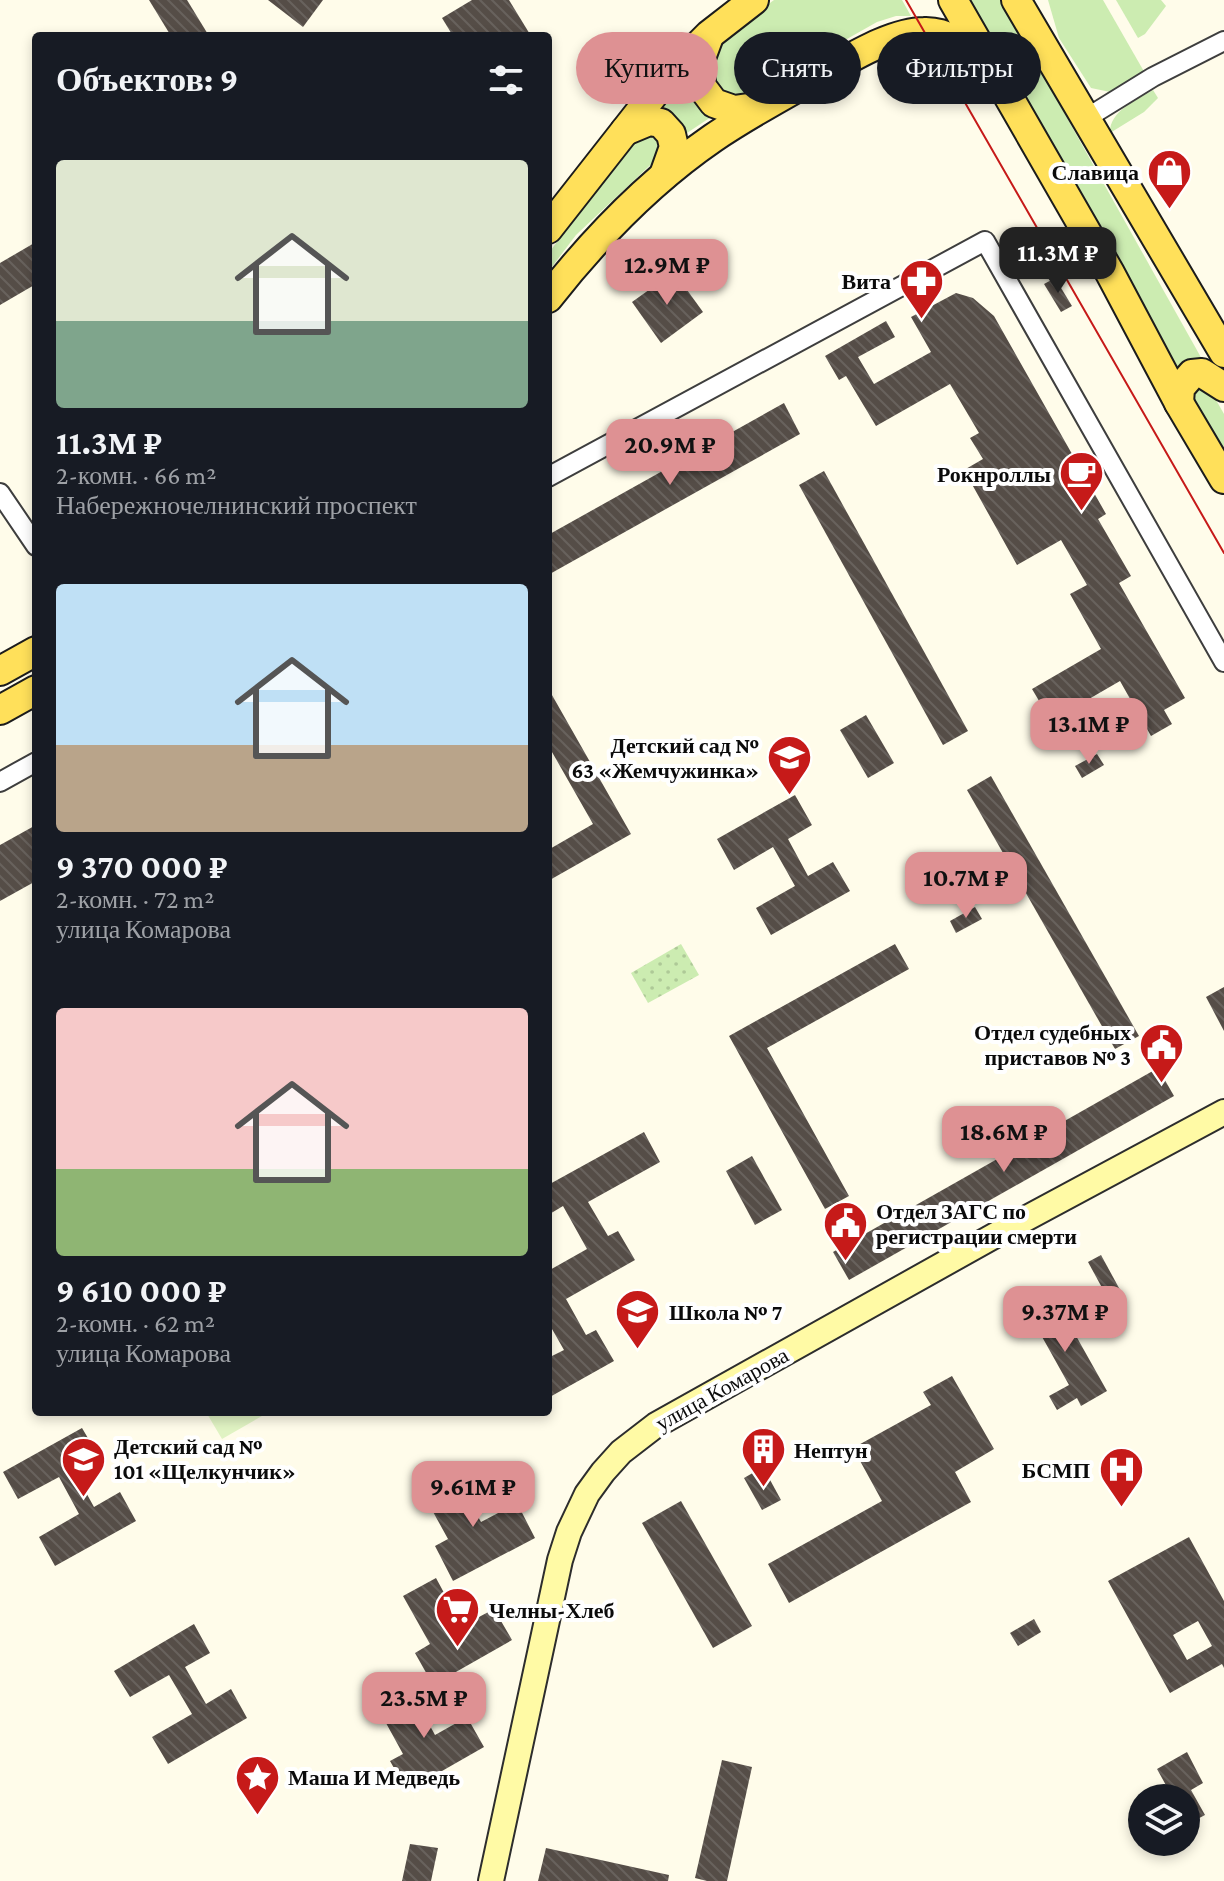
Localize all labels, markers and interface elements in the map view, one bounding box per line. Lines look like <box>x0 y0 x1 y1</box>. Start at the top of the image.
chip: Купить <box>576 32 718 104</box>
chip: Снять <box>734 32 861 104</box>
chip: Фильтры <box>877 32 1041 104</box>
icon: filters <box>484 58 528 102</box>
text: Объектов: 9 <box>56 61 238 98</box>
shop icon: Славица <box>1146 148 1194 211</box>
place label: Славица <box>1052 160 1139 185</box>
icon: home <box>220 212 364 356</box>
pin: 11.3M ₽ <box>984 227 1132 295</box>
text: 11.3M ₽ <box>1017 238 1099 267</box>
pin: 12.9M ₽ <box>593 239 741 307</box>
text: 12.9M ₽ <box>624 250 710 279</box>
pharmacy icon: Вита <box>898 257 946 320</box>
place label: Вита <box>842 269 891 294</box>
pin: 20.9M ₽ <box>596 419 744 487</box>
text: 11.3M ₽ <box>56 424 162 461</box>
text: 20.9M ₽ <box>624 430 716 459</box>
cafe icon: Рокнроллы <box>1058 450 1106 513</box>
text: 2-комн. · 66 m² <box>56 461 216 490</box>
place label: Рокнроллы <box>937 462 1051 487</box>
text: Набережночелнинский проспект <box>56 491 417 520</box>
icon: home <box>220 636 364 780</box>
pin: 13.1M ₽ <box>1015 698 1163 766</box>
text: 13.1M ₽ <box>1048 709 1130 738</box>
place label: Детский сад № 63 «Жемчужинка» <box>572 733 759 783</box>
school or university icon: Детский сад № 63 «Жемчужинка» <box>766 734 814 797</box>
text: 9 370 000 ₽ <box>56 848 228 885</box>
pin: 10.7M ₽ <box>892 852 1040 920</box>
text: 10.7M ₽ <box>923 863 1009 892</box>
text: 2-комн. · 72 m² <box>56 885 214 914</box>
text: улица Комарова <box>56 915 231 944</box>
place label: Отдел судебных приставов № 3 <box>974 1020 1131 1070</box>
public building icon: Отдел судебных приставов № 3 <box>1138 1021 1186 1084</box>
icon: home <box>220 1060 364 1204</box>
pin: 18.6M ₽ <box>930 1106 1078 1174</box>
text: 18.6M ₽ <box>960 1117 1048 1146</box>
place label: Отдел ЗАГС по регистрации смерти <box>876 1199 1077 1249</box>
public building icon: Отдел ЗАГС по регистрации смерти <box>821 1200 869 1263</box>
text: 9 610 000 ₽ <box>56 1272 227 1309</box>
pin: 9.37M ₽ <box>991 1286 1139 1354</box>
school or university icon: Школа № 7 <box>614 1288 662 1351</box>
text: 9.37M ₽ <box>1021 1297 1109 1326</box>
place label: Школа № 7 <box>669 1300 783 1325</box>
text: 2-комн. · 62 m² <box>56 1309 215 1338</box>
text: улица Комарова <box>56 1339 231 1368</box>
street label: улица Комарова <box>651 1342 793 1436</box>
building icon: Нептун <box>739 1426 787 1489</box>
place label: Детский сад № 101 «Щелкунчик» <box>114 1434 296 1484</box>
school or university icon: Детский сад № 101 «Щелкунчик» <box>59 1435 107 1498</box>
place label: Нептун <box>794 1438 868 1463</box>
hospital icon: БСМП <box>1097 1446 1145 1509</box>
place label: БСМП <box>1022 1458 1090 1483</box>
pin: 9.61M ₽ <box>399 1461 547 1529</box>
text: 9.61M ₽ <box>430 1472 516 1501</box>
supermarket icon: Челны-Хлеб <box>434 1586 482 1649</box>
place label: Челны-Хлеб <box>489 1598 615 1623</box>
pin: 23.5M ₽ <box>350 1672 498 1740</box>
text: 23.5M ₽ <box>380 1683 468 1712</box>
place icon: Маша И Медведь <box>233 1753 281 1816</box>
place label: Маша И Медведь <box>288 1765 460 1790</box>
map controls <box>1128 1784 1200 1856</box>
button: layers <box>1128 1784 1200 1856</box>

